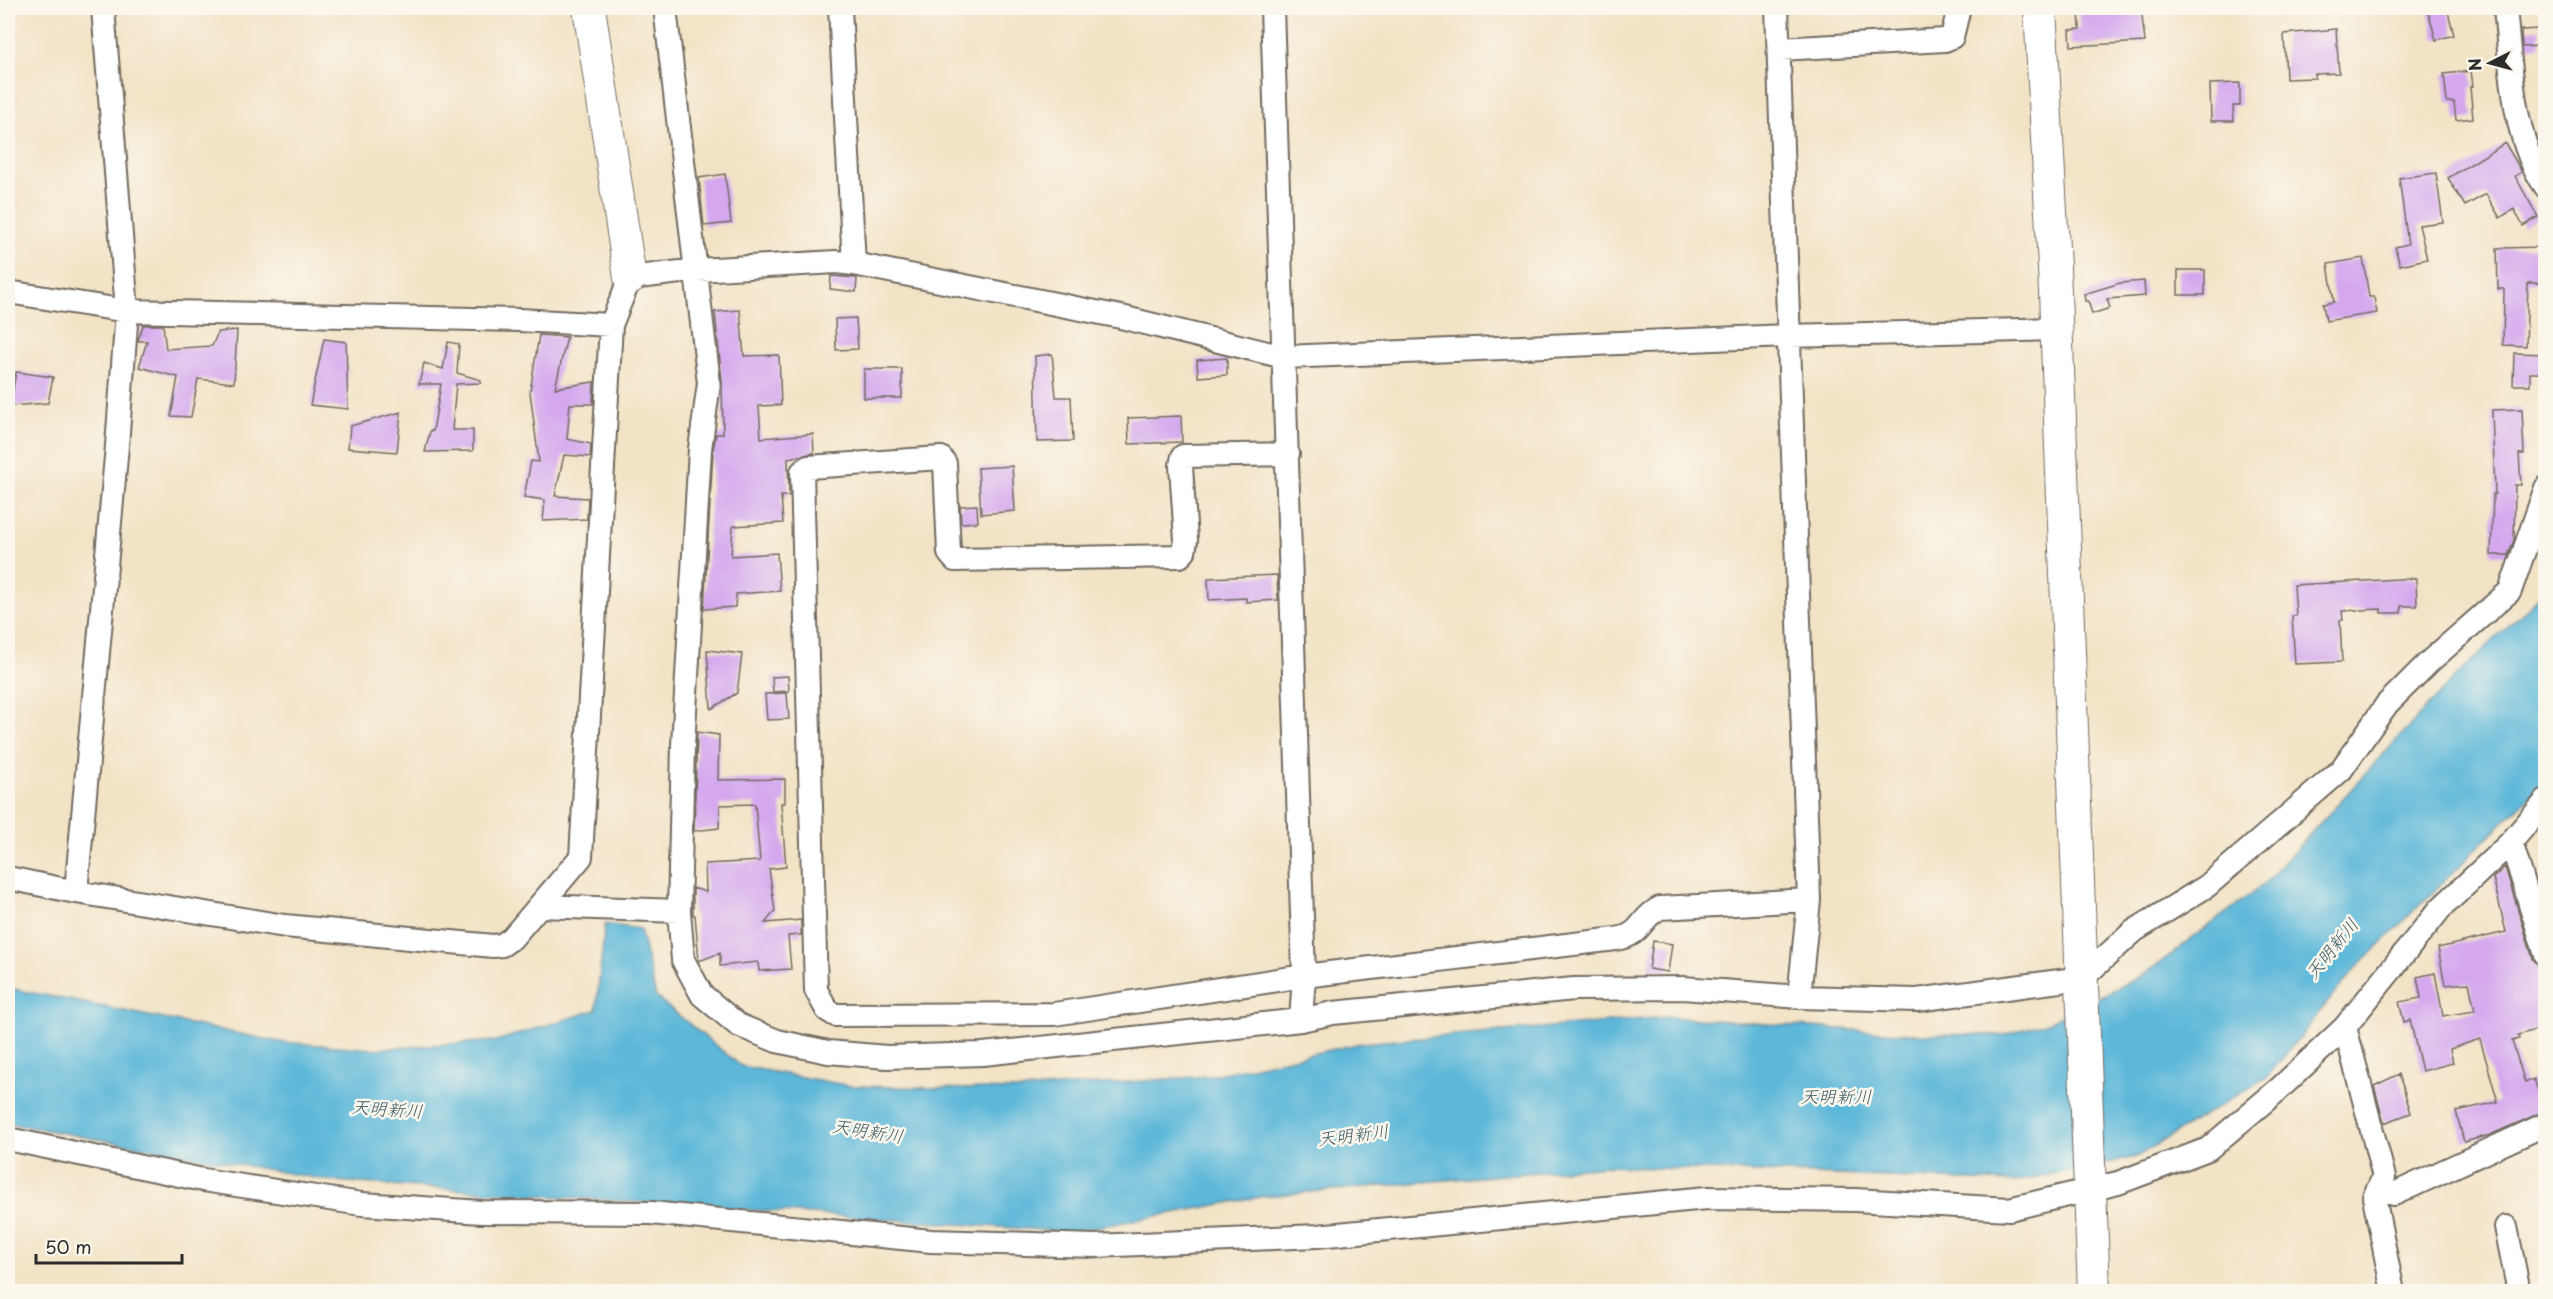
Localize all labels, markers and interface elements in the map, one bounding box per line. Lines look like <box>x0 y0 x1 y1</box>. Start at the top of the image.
north arrow <box>2460 33 2520 93</box>
text: N <box>2461 57 2487 72</box>
water label: 天明新川 <box>2298 912 2364 984</box>
water label: 天明新川 <box>1800 1082 1872 1109</box>
water label: 天明新川 <box>350 1092 424 1124</box>
water label: 天明新川 <box>830 1111 906 1149</box>
water label: 天明新川 <box>1316 1116 1390 1152</box>
scale bar <box>36 1227 182 1265</box>
text: 50 m <box>45 1233 92 1260</box>

